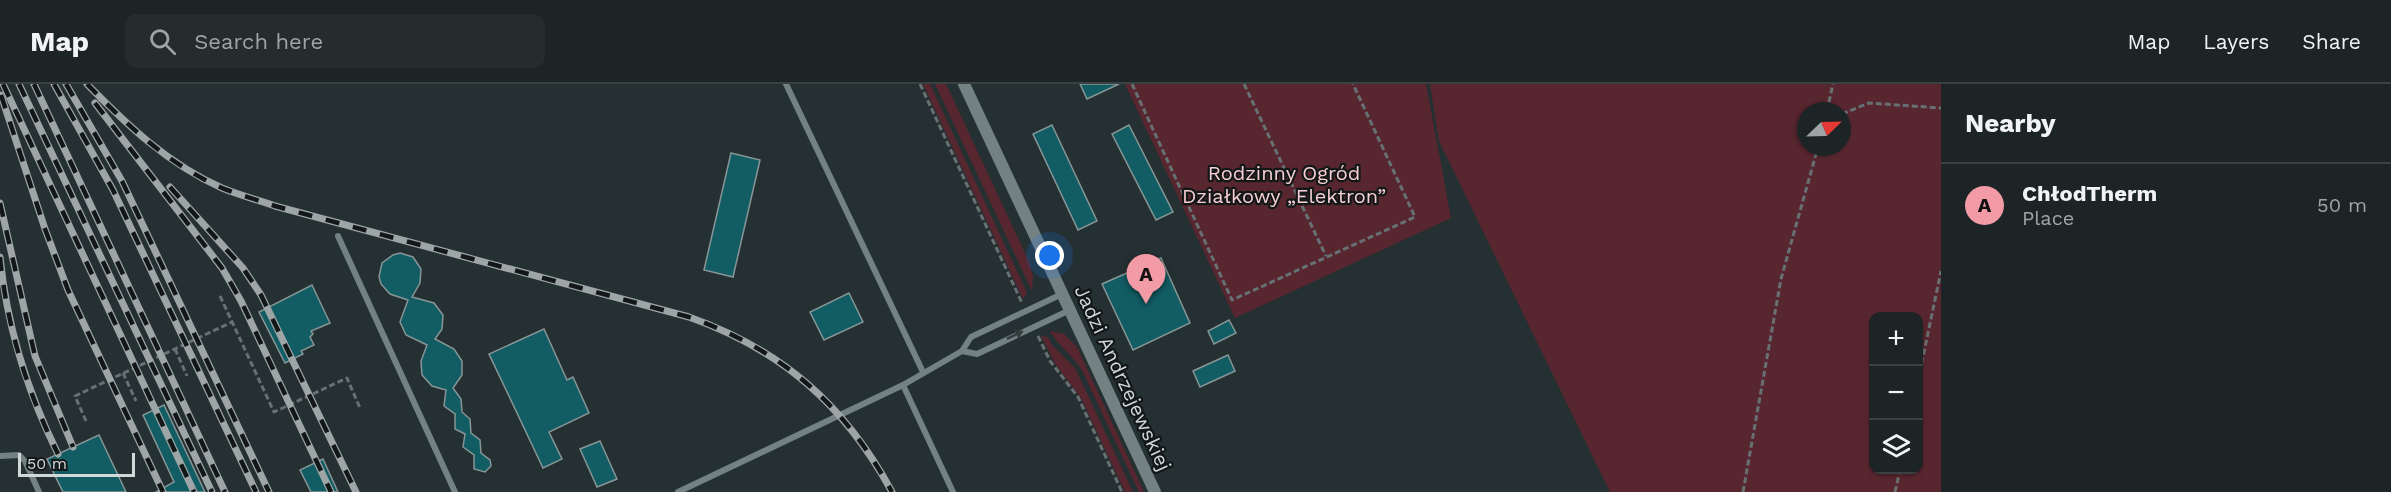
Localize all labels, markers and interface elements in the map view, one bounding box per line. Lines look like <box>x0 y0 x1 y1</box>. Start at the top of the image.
search box <box>125 14 545 68</box>
text: Map <box>30 25 89 58</box>
icon: search <box>146 25 179 58</box>
text: Search here <box>194 29 323 54</box>
text: Map <box>2127 29 2170 54</box>
text: Layers <box>2203 29 2269 54</box>
text: Share <box>2302 29 2361 54</box>
north arrow <box>1797 102 1851 156</box>
text: Nearby <box>1965 108 2056 138</box>
park label: Rodzinny Ogród Działkowy „Elektron” <box>1182 161 1386 208</box>
text: ChłodTherm <box>2022 181 2157 206</box>
text: A <box>1978 193 1991 217</box>
text: 50 m <box>2317 193 2367 217</box>
text: Place <box>2022 206 2074 230</box>
your location <box>1035 241 1064 270</box>
pin: A <box>1126 254 1166 304</box>
street label: Jadzi Andrzejewskiej <box>1069 281 1177 475</box>
map controls <box>1869 312 1923 474</box>
button: + <box>1869 312 1923 366</box>
one-way arrow <box>1007 331 1024 340</box>
button: − <box>1869 366 1923 420</box>
button: layers <box>1869 420 1923 474</box>
scale bar <box>18 450 135 478</box>
text: 50 m <box>27 454 67 473</box>

